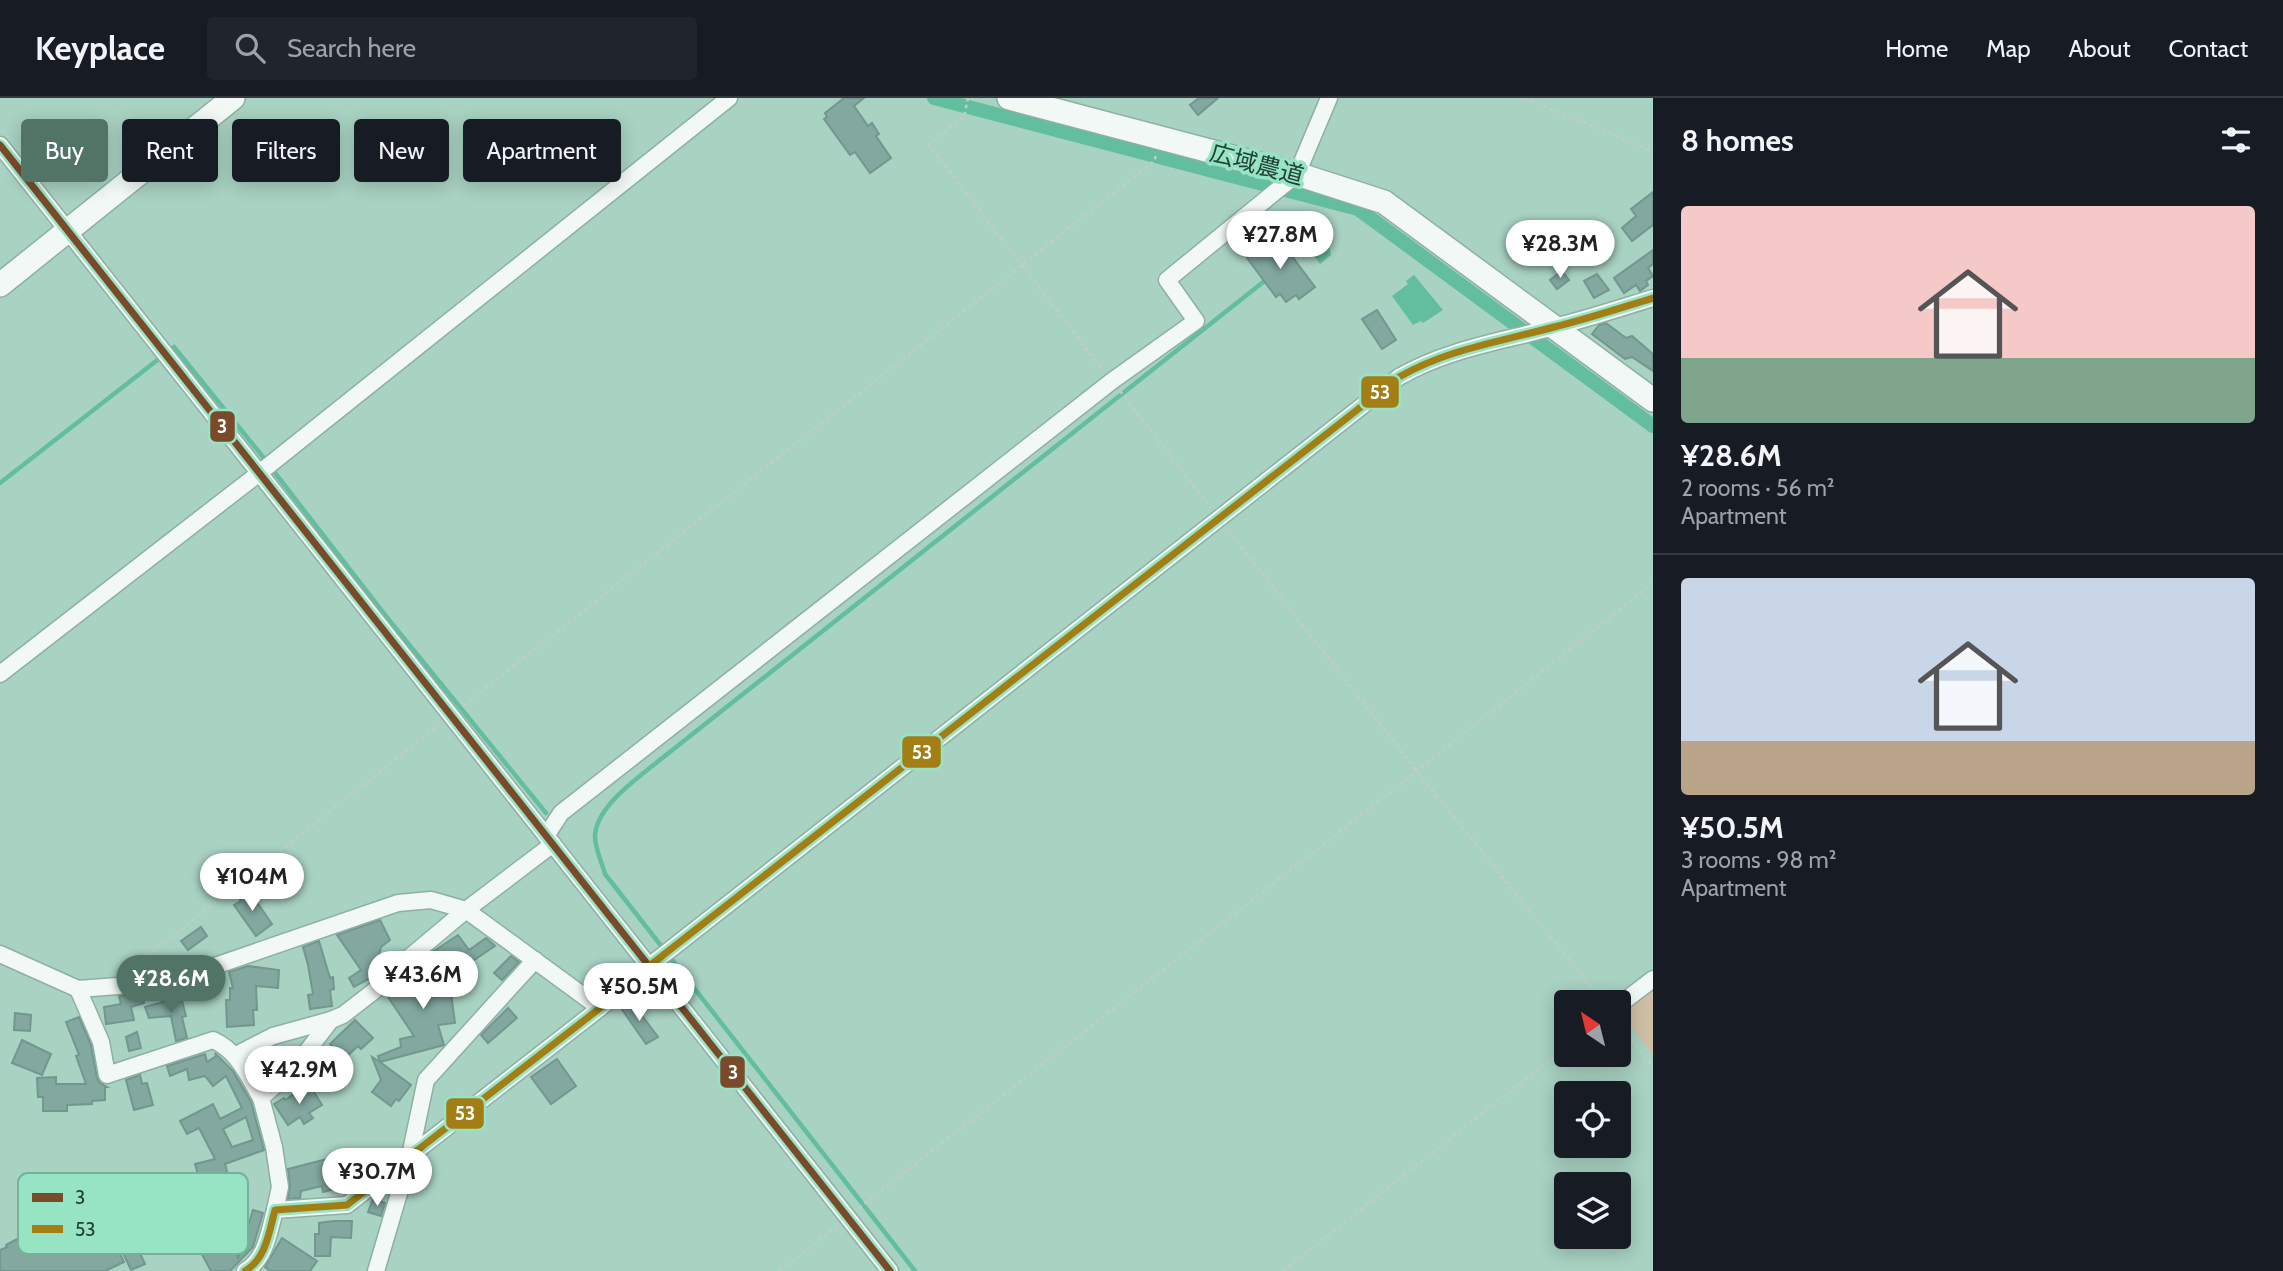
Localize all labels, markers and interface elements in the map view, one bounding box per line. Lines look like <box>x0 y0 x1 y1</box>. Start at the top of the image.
search box <box>207 17 697 80</box>
text: Keyplace <box>35 28 165 68</box>
icon: search <box>231 29 269 67</box>
text: Search here <box>287 32 416 64</box>
text: Home <box>1885 34 1948 63</box>
text: Map <box>1986 34 2031 63</box>
text: About <box>2069 34 2131 63</box>
text: Contact <box>2169 34 2248 63</box>
chip: Buy <box>21 119 108 182</box>
chip: Rent <box>122 119 218 182</box>
chip: Filters <box>232 119 340 182</box>
chip: New <box>354 119 449 182</box>
chip: Apartment <box>463 119 621 182</box>
icon: filters <box>2217 121 2255 159</box>
text: 8 homes <box>1681 122 1794 159</box>
street label: 広域農道 <box>1207 138 1307 190</box>
pin: ¥27.8M <box>1223 212 1337 271</box>
text: ¥27.8M <box>1242 220 1318 248</box>
pin: ¥28.3M <box>1503 220 1617 280</box>
text: ¥28.3M <box>1522 229 1598 257</box>
icon: home <box>1905 251 2031 377</box>
line badge: 53 <box>1360 375 1400 409</box>
text: 53 <box>1370 381 1390 404</box>
line badge: 3 <box>209 410 236 443</box>
text: 3 <box>217 415 227 438</box>
text: ¥28.6M <box>1681 437 1782 474</box>
text: 2 rooms · 56 m² <box>1681 474 1835 502</box>
text: Apartment <box>1681 502 1786 530</box>
icon: home <box>1905 623 2031 749</box>
line badge: 53 <box>901 735 942 769</box>
text: 53 <box>912 741 932 764</box>
text: ¥50.5M <box>1681 809 1784 846</box>
text: 3 rooms · 98 m² <box>1681 846 1836 874</box>
pin: ¥104M <box>203 854 301 913</box>
text: ¥104M <box>216 862 288 890</box>
text: Apartment <box>1681 874 1786 902</box>
pin: ¥43.6M <box>366 951 480 1011</box>
pin: ¥28.6M <box>114 956 228 1015</box>
text: ¥43.6M <box>384 960 462 988</box>
text: ¥28.6M <box>132 964 210 992</box>
pin: ¥50.5M <box>582 964 696 1023</box>
text: ¥50.5M <box>600 972 678 1000</box>
north arrow <box>1554 990 1631 1068</box>
map controls <box>1554 990 1631 1249</box>
pin: ¥42.9M <box>242 1046 356 1106</box>
text: ¥42.9M <box>261 1055 337 1083</box>
line badge: 3 <box>719 1055 746 1089</box>
text: 3 <box>728 1061 738 1084</box>
button: locate <box>1554 1081 1631 1158</box>
line badge: 53 <box>445 1097 485 1130</box>
text: 53 <box>455 1102 475 1125</box>
pin: ¥30.7M <box>320 1148 434 1208</box>
text: ¥30.7M <box>338 1157 416 1185</box>
button: layers <box>1554 1172 1631 1249</box>
legend <box>18 1173 248 1254</box>
text: 3 <box>75 1186 85 1209</box>
text: 53 <box>75 1218 96 1241</box>

